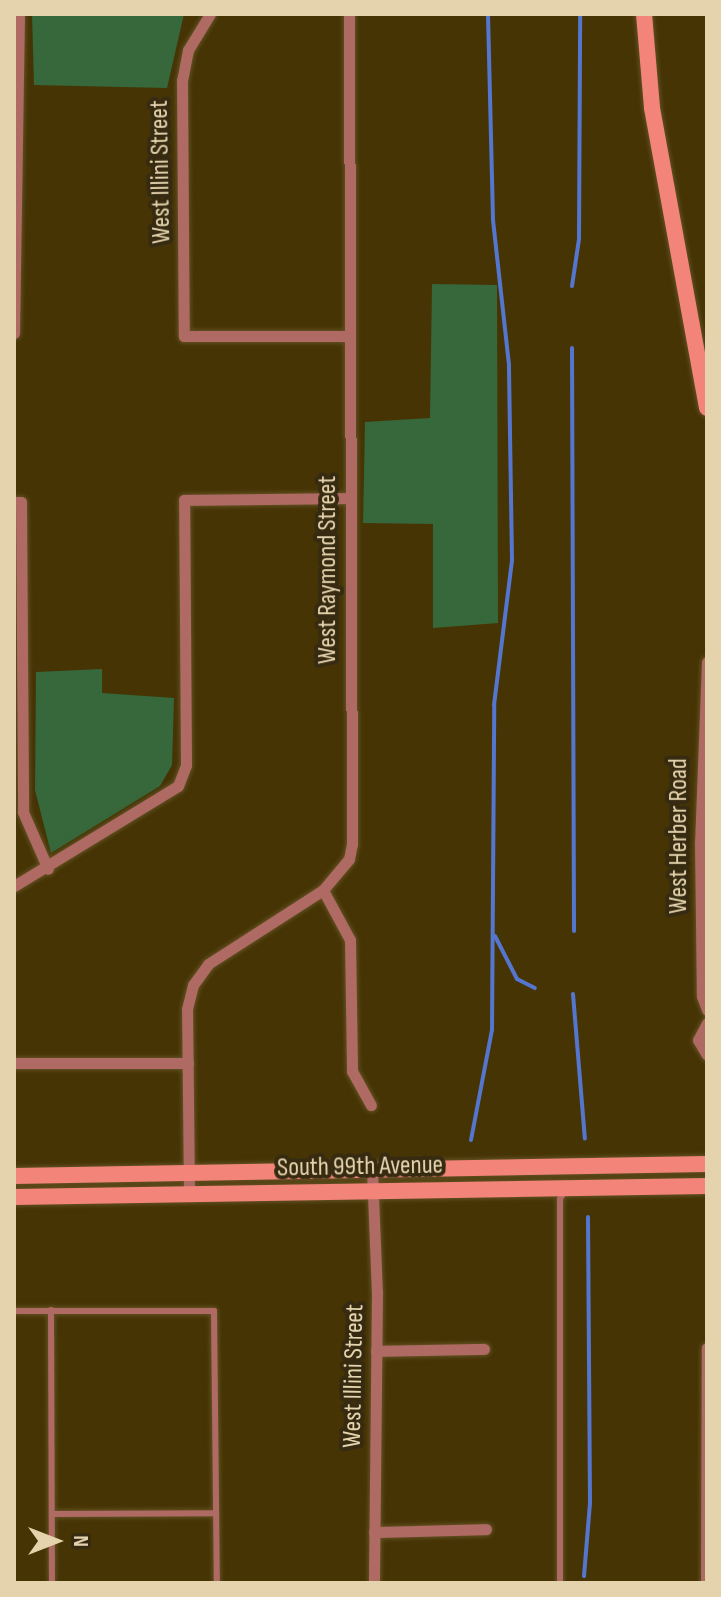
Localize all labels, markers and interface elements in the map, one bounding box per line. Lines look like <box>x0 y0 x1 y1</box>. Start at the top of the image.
street label: West Illini Street <box>144 100 178 244</box>
street label: West Raymond Street <box>312 476 344 664</box>
street label: West Herber Road <box>663 758 695 914</box>
street label: South 99th Avenue <box>277 1150 443 1184</box>
street label: West Illini Street <box>337 1304 371 1448</box>
north arrow <box>16 1501 96 1581</box>
text: N <box>67 1535 94 1547</box>

